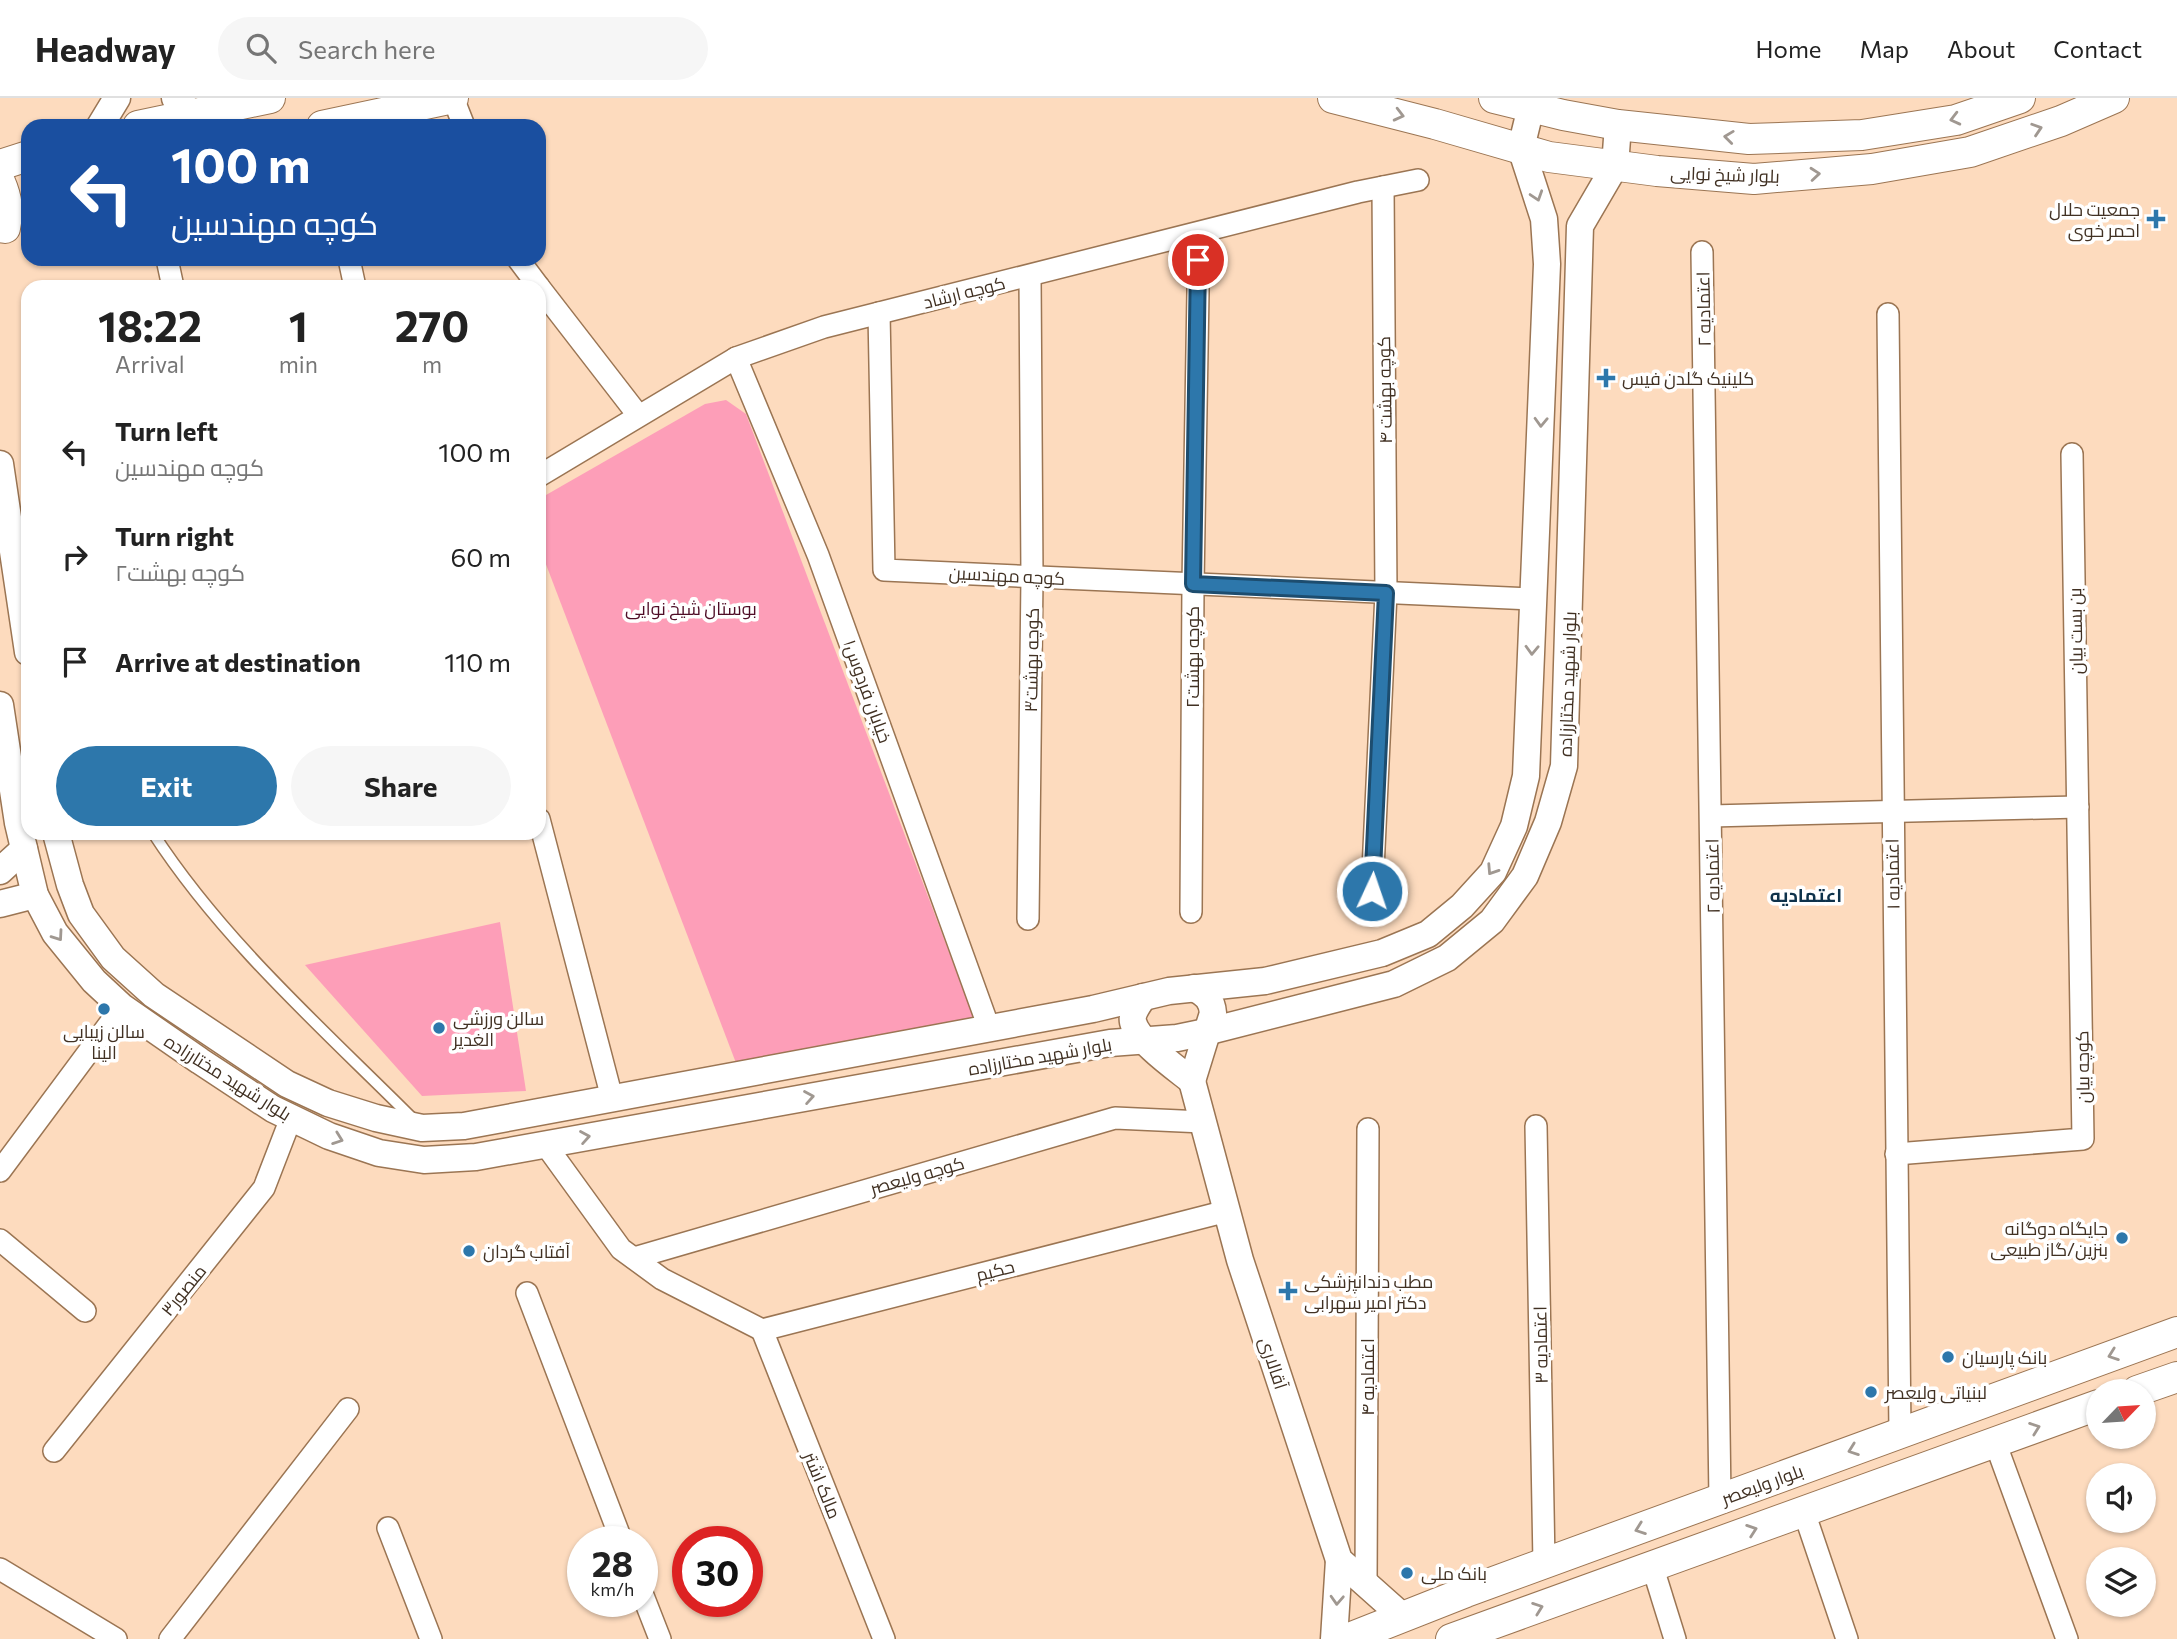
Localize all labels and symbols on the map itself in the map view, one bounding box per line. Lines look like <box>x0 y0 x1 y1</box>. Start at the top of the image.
one-way arrow <box>1393 107 1405 121</box>
one-way arrow <box>1949 111 1961 125</box>
one-way arrow <box>2031 123 2043 137</box>
one-way arrow <box>1724 129 1735 144</box>
street label: بلوار شیخ نوایی <box>1670 161 1780 189</box>
one-way arrow <box>1810 167 1821 182</box>
one-way arrow <box>1529 190 1543 202</box>
place label: جمعیت حلال احمر خوی <box>2049 198 2140 242</box>
marker: جمعیت حلال احمر خوی <box>2146 209 2166 229</box>
pin <box>1168 230 1228 290</box>
street label: کوچه ارشاد <box>921 271 1008 315</box>
street label: اعتمادیه ۲ <box>1691 271 1715 347</box>
street label: کوچه بهشت ۴ <box>1372 336 1398 444</box>
place label: کلینیک گلدن فیس <box>1622 367 1754 390</box>
marker: کلینیک گلدن فیس <box>1596 368 1616 388</box>
one-way arrow <box>1533 417 1548 428</box>
street label: کوچه مهندسین <box>948 561 1066 591</box>
street label: بن بست بیان <box>2063 587 2088 675</box>
park label: بوستان شیخ نوایی <box>625 597 757 621</box>
street label: کوچه بهشت۲ <box>1181 606 1205 708</box>
street label: کوچه بهشت۳ <box>1019 608 1045 712</box>
street label: بلوار شهید مختارزاده <box>1553 611 1582 757</box>
street label: خیابان فردوس۱ <box>838 636 897 746</box>
one-way arrow <box>1524 644 1539 655</box>
street label: اعتمادیه ۲ <box>1700 838 1724 914</box>
street label: اعتمادیه ۱ <box>1880 838 1904 910</box>
position arrow <box>1335 854 1409 928</box>
one-way arrow <box>1488 862 1501 875</box>
district label: اعتمادیه <box>1770 883 1842 906</box>
one-way arrow <box>50 928 62 941</box>
marker: سالن زیبایی الینا <box>96 1001 112 1017</box>
place label: سالن ورزشی الغدیر <box>452 1007 544 1051</box>
place label: سالن زیبایی الینا <box>63 1020 145 1063</box>
marker: سالن ورزشی الغدیر <box>431 1020 447 1036</box>
street label: بلوار شهید مختارزاده <box>160 1029 295 1126</box>
street label: کوچه بیان <box>2070 1030 2096 1104</box>
street label: بلوار شهید مختارزاده <box>966 1033 1114 1080</box>
one-way arrow <box>803 1090 815 1105</box>
one-way arrow <box>579 1130 591 1145</box>
one-way arrow <box>331 1131 343 1145</box>
street label: کوچه ولیعصر <box>866 1151 967 1201</box>
place label: جایگاه دوگانه بنزین/گاز طبیعی <box>1990 1217 2108 1261</box>
marker: جایگاه دوگانه بنزین/گاز طبیعی <box>2114 1230 2130 1246</box>
place label: آفتاب گردان <box>483 1240 570 1263</box>
marker: آفتاب گردان <box>461 1243 477 1259</box>
street label: حکیم <box>973 1255 1017 1287</box>
street label: منصور۳ <box>156 1260 211 1321</box>
place label: مطب دندانپزشکی دکتر امیر سهرابی <box>1304 1270 1433 1314</box>
marker: مطب دندانپزشکی دکتر امیر سهرابی <box>1278 1281 1298 1301</box>
street label: اعتمادیه ۳ <box>1528 1306 1552 1384</box>
street label: آقالاری <box>1254 1334 1293 1392</box>
street label: اعتمادیه ۴ <box>1356 1338 1378 1416</box>
place label: بانک پارسیان <box>1962 1346 2047 1370</box>
one-way arrow <box>2107 1347 2119 1361</box>
marker: بانک پارسیان <box>1940 1349 1956 1365</box>
north arrow <box>2086 1379 2156 1449</box>
place label: لبنیاتی ولیعصر <box>1884 1381 1987 1404</box>
marker: لبنیاتی ولیعصر <box>1863 1384 1879 1400</box>
one-way arrow <box>2028 1422 2040 1436</box>
one-way arrow <box>1848 1442 1860 1456</box>
street label: مالک اشتر <box>798 1447 846 1522</box>
street label: بلوار ولیعصر <box>1717 1459 1806 1510</box>
one-way arrow <box>1634 1520 1646 1534</box>
one-way arrow <box>1745 1524 1757 1538</box>
speed limit sign: 30 <box>672 1526 763 1617</box>
place label: بانک ملی <box>1421 1562 1487 1585</box>
marker: بانک ملی <box>1399 1565 1415 1581</box>
one-way arrow <box>1329 1594 1344 1605</box>
one-way arrow <box>1531 1602 1543 1616</box>

